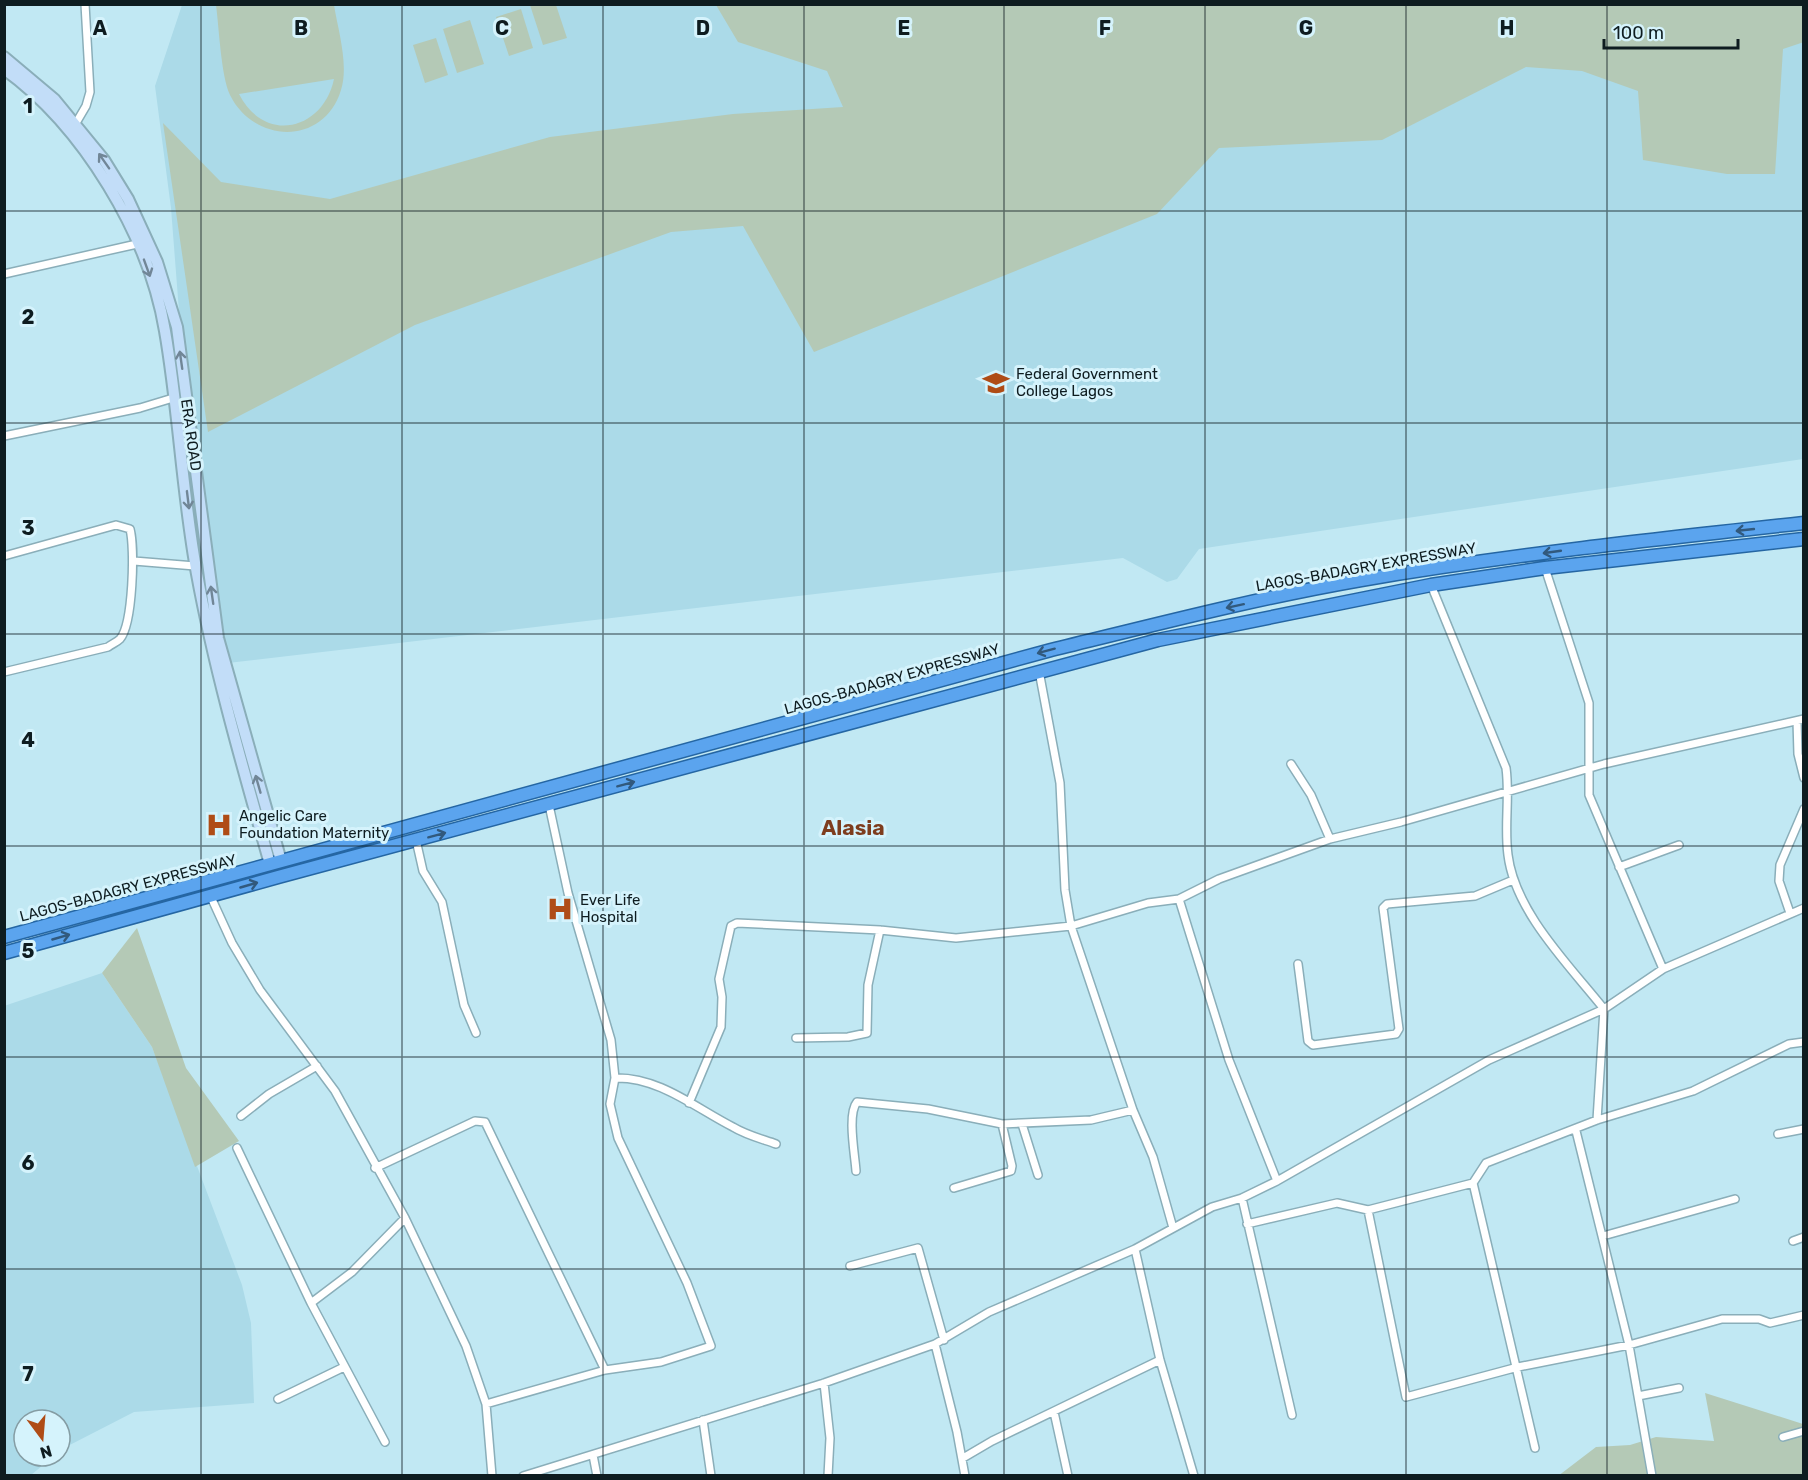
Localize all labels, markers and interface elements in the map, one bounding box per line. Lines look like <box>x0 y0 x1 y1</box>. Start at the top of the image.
scale bar <box>1604 12 1738 50</box>
text: A <box>93 16 108 40</box>
text: B <box>294 16 308 40</box>
text: C <box>495 16 509 40</box>
text: D <box>696 16 710 40</box>
text: E <box>898 16 910 40</box>
text: F <box>1099 16 1111 40</box>
text: G <box>1299 16 1313 40</box>
text: H <box>1500 16 1514 40</box>
text: 100 m <box>1613 22 1664 44</box>
text: 1 <box>23 94 33 118</box>
one-way arrow <box>98 153 110 170</box>
one-way arrow <box>142 258 153 277</box>
text: 2 <box>22 305 35 329</box>
one-way arrow <box>175 351 186 371</box>
place label: Federal Government College Lagos <box>1016 365 1158 400</box>
school or university icon: Federal Government College Lagos <box>981 368 1011 398</box>
street label: ERA ROAD <box>177 398 205 472</box>
one-way arrow <box>183 490 194 510</box>
text: 3 <box>21 516 35 540</box>
one-way arrow <box>1736 524 1756 535</box>
street label: LAGOS-BADAGRY EXPRESSWAY <box>1254 539 1478 595</box>
one-way arrow <box>1542 546 1562 557</box>
one-way arrow <box>207 586 218 606</box>
one-way arrow <box>1226 601 1246 612</box>
street label: LAGOS-BADAGRY EXPRESSWAY <box>782 639 1002 718</box>
one-way arrow <box>1037 646 1056 658</box>
text: 4 <box>21 728 35 752</box>
one-way arrow <box>252 775 264 794</box>
one-way arrow <box>616 778 635 790</box>
place label: Angelic Care Foundation Maternity <box>239 807 389 842</box>
hospital icon: Angelic Care Foundation Maternity <box>204 810 234 840</box>
district label: Alasia <box>821 815 885 840</box>
one-way arrow <box>427 828 446 840</box>
street label: LAGOS-BADAGRY EXPRESSWAY <box>18 850 239 926</box>
one-way arrow <box>239 878 258 890</box>
place label: Ever Life Hospital <box>580 891 640 926</box>
hospital icon: Ever Life Hospital <box>545 894 575 924</box>
one-way arrow <box>51 931 70 942</box>
text: 5 <box>22 939 35 963</box>
text: 6 <box>21 1151 35 1175</box>
text: 7 <box>22 1362 34 1386</box>
north arrow <box>12 1408 72 1468</box>
text: N <box>38 1441 54 1463</box>

